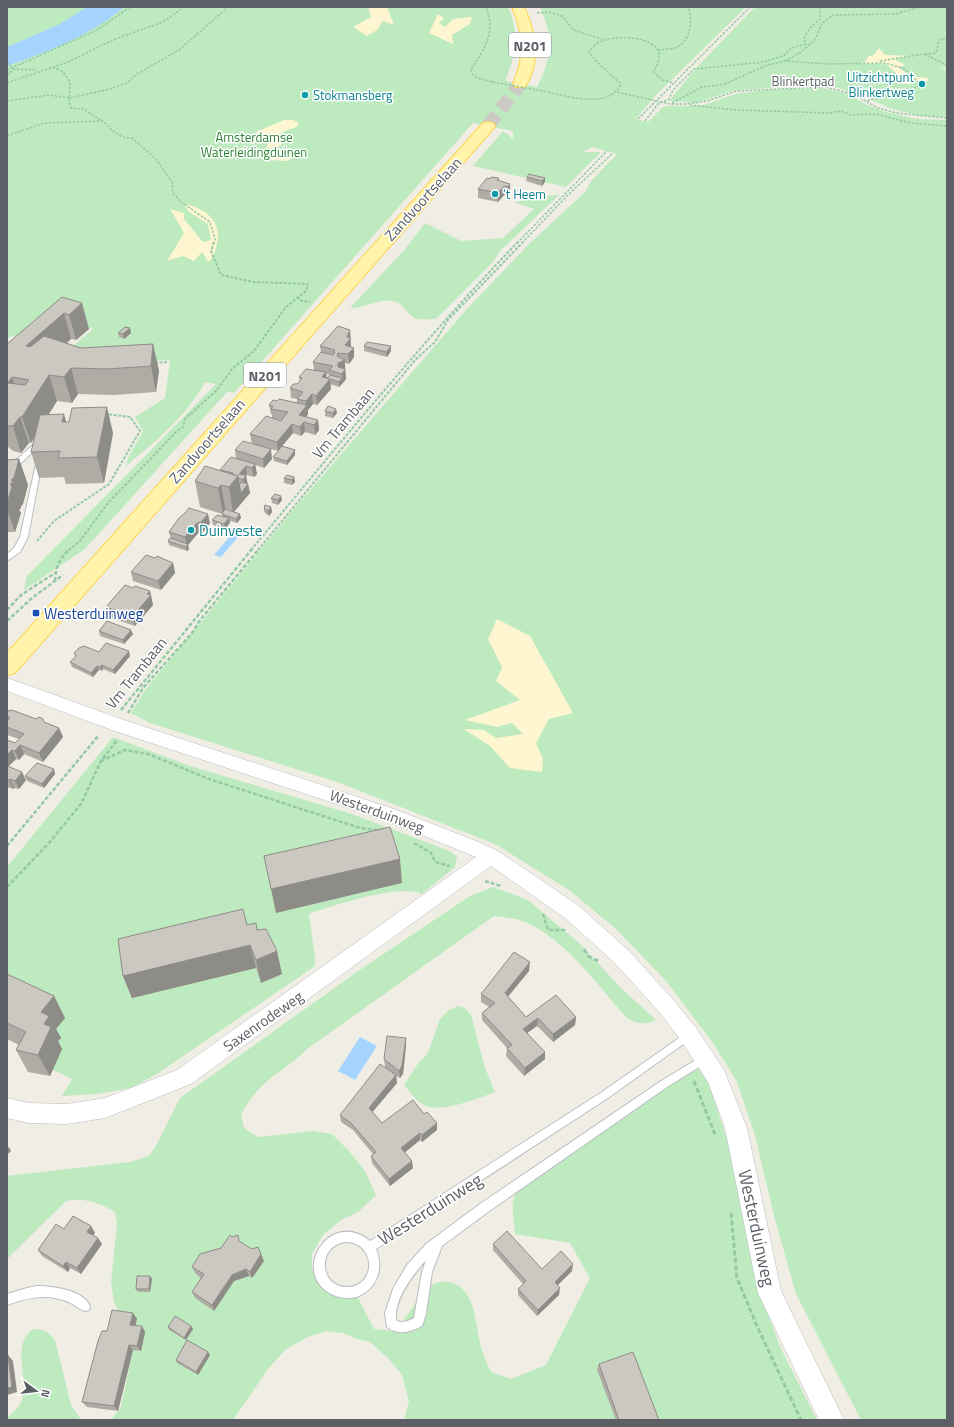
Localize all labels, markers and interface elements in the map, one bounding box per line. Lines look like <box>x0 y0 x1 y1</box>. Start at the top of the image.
road number: N201 <box>509 33 551 57</box>
place label: Uitzichtpunt Blinkertweg <box>847 67 914 102</box>
street label: Blinkertpad <box>772 71 834 91</box>
marker: Uitzichtpunt Blinkertweg <box>917 79 927 89</box>
place label: Stokmansberg <box>313 85 393 105</box>
marker: Stokmansberg <box>300 90 310 100</box>
park label: Amsterdamse Waterleidingduinen <box>201 127 307 162</box>
street label: Zandvoortselaan <box>379 152 467 246</box>
place label: 't Heem <box>503 184 546 204</box>
marker: 't Heem <box>490 189 500 199</box>
road number: N201 <box>244 363 286 387</box>
street label: Vm Trambaan <box>306 382 380 464</box>
street label: Zandvoortselaan <box>164 393 250 489</box>
place label: Duinveste <box>199 519 262 542</box>
marker: Duinveste <box>186 525 196 535</box>
place label: Westerduinweg <box>44 602 143 625</box>
marker: Westerduinweg <box>31 608 41 618</box>
street label: Vm Trambaan <box>100 632 172 714</box>
street label: Westerduinweg <box>326 783 428 839</box>
street label: Saxenrodeweg <box>218 985 308 1057</box>
street label: Westerduinweg <box>372 1166 488 1252</box>
street label: Westerduinweg <box>731 1167 783 1289</box>
north arrow <box>16 1371 56 1411</box>
text: N <box>37 1388 54 1399</box>

